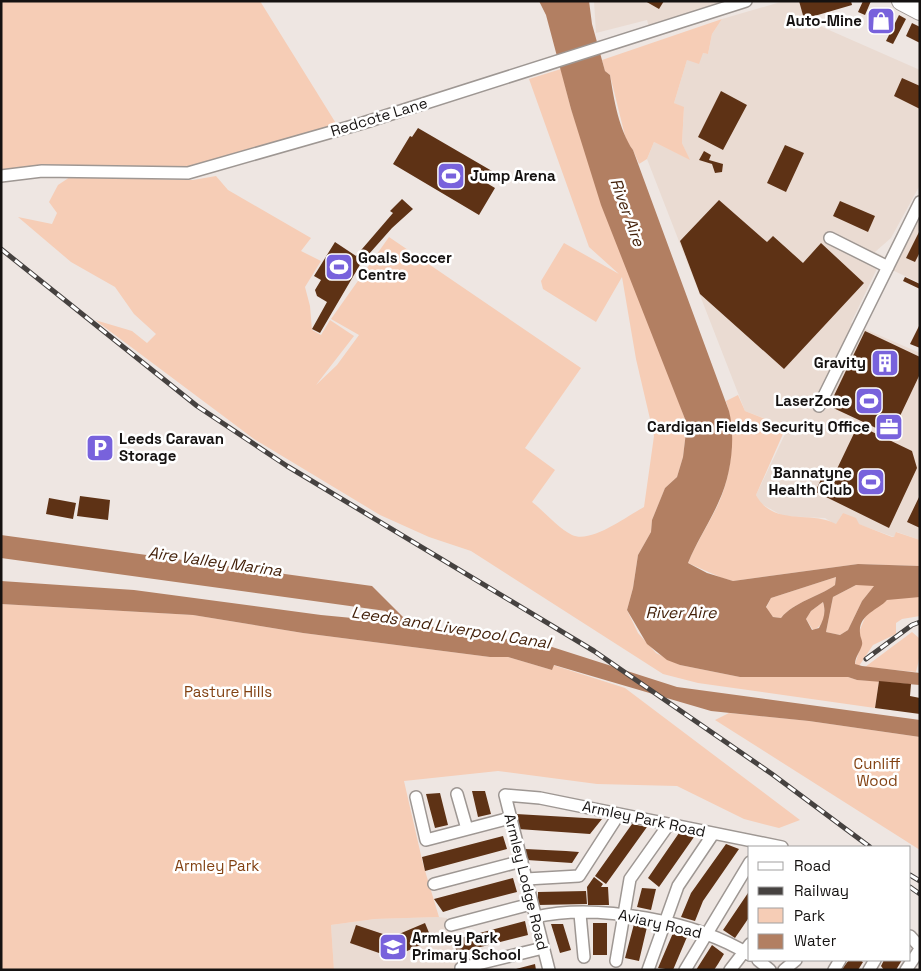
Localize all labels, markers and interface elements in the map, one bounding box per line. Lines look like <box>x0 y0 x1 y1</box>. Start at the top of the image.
shop icon: Auto-Mine <box>866 6 896 36</box>
place label: Auto-Mine <box>786 11 862 30</box>
street label: Redcote Lane <box>328 93 430 140</box>
sports icon: Jump Arena <box>436 161 466 191</box>
place label: Jump Arena <box>470 166 556 185</box>
water label: River Aire <box>606 175 650 250</box>
place label: Goals Soccer Centre <box>358 248 452 284</box>
sports icon: Goals Soccer Centre <box>324 252 354 282</box>
building icon: Gravity <box>870 348 900 378</box>
place label: Gravity <box>814 353 866 372</box>
sports icon: LaserZone <box>854 386 884 416</box>
place label: LaserZone <box>775 391 850 410</box>
office icon: Cardigan Fields Security Office <box>874 412 904 442</box>
place label: Cardigan Fields Security Office <box>647 417 870 436</box>
place label: Leeds Caravan Storage <box>119 429 224 465</box>
parking icon: Leeds Caravan Storage <box>85 433 115 463</box>
place label: Bannatyne Health Club <box>768 463 852 499</box>
sports icon: Bannatyne Health Club <box>856 467 886 497</box>
water label: Aire Valley Marina <box>147 542 284 581</box>
water label: Leeds and Liverpool Canal <box>350 601 554 654</box>
water label: River Aire <box>646 602 717 623</box>
park label: Pasture Hills <box>184 682 272 701</box>
park label: Cunliff Wood <box>854 754 901 790</box>
street label: Armley Park Road <box>581 796 707 841</box>
street label: Armley Lodge Road <box>500 812 553 952</box>
legend <box>748 846 911 961</box>
park label: Armley Park <box>175 856 259 875</box>
text: Road <box>794 856 831 875</box>
text: Railway <box>794 881 849 900</box>
street label: Aviary Road <box>617 905 704 942</box>
text: Park <box>794 906 825 925</box>
place label: Armley Park Primary School <box>412 928 521 964</box>
text: Water <box>794 931 837 950</box>
school or university icon: Armley Park Primary School <box>378 932 408 962</box>

